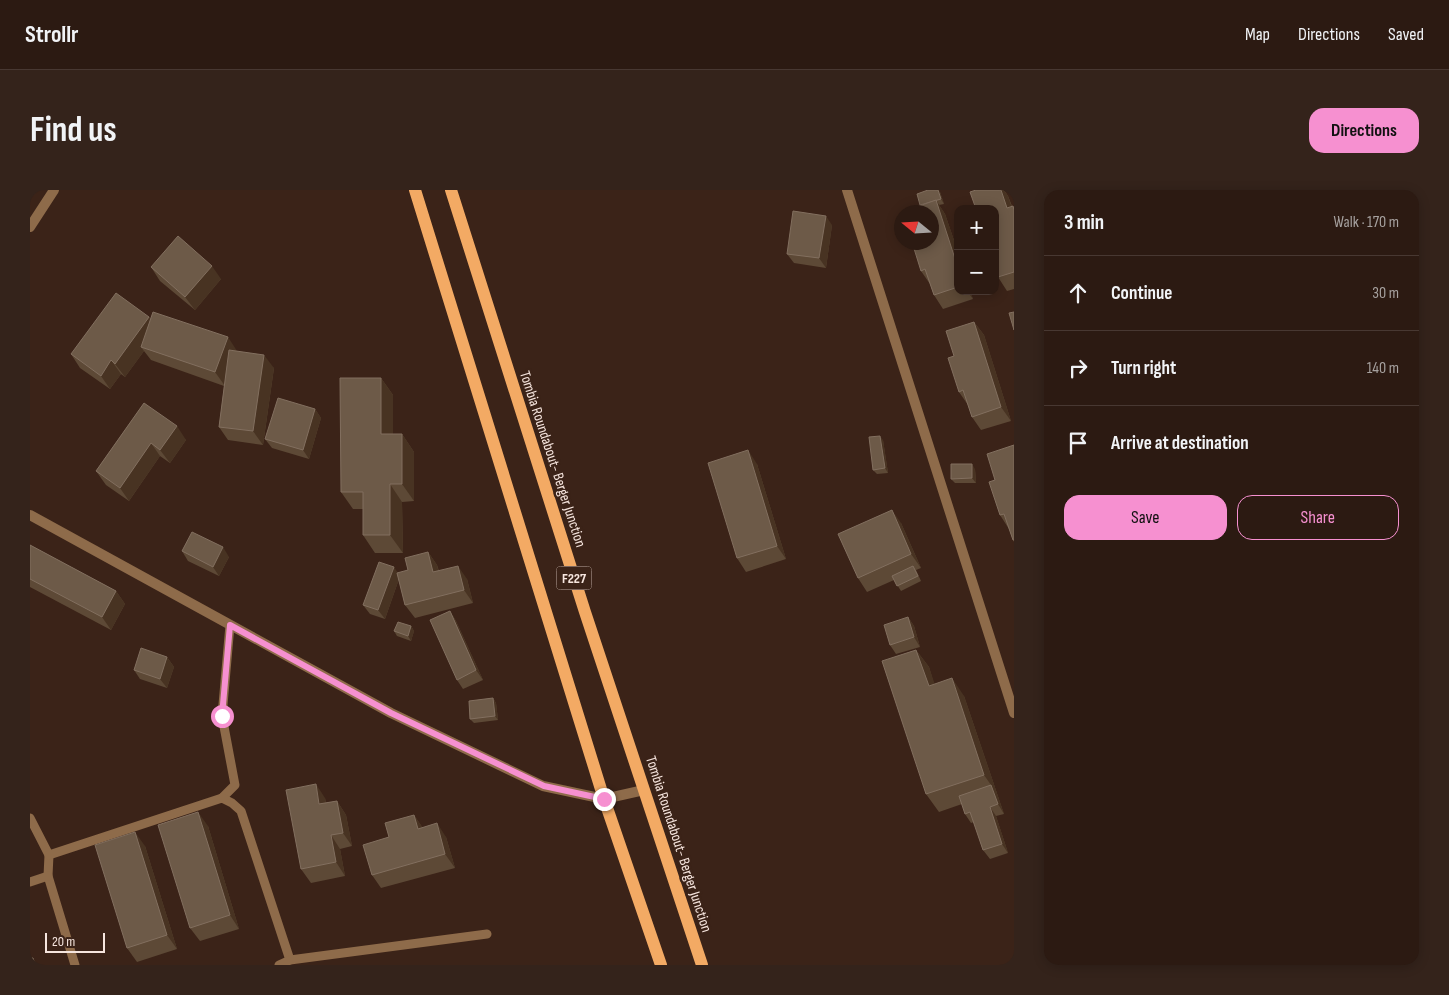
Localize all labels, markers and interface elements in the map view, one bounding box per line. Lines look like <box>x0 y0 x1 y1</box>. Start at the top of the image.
text: Strollr <box>25 20 79 49</box>
text: Map <box>1245 24 1270 45</box>
text: Directions <box>1298 24 1360 45</box>
text: Saved <box>1388 24 1424 45</box>
button: Directions <box>1309 108 1419 153</box>
text: Find us <box>30 109 117 152</box>
north arrow <box>894 205 939 250</box>
map controls <box>954 205 999 295</box>
button: + <box>954 205 999 250</box>
text: 3 min <box>1064 210 1104 235</box>
text: Walk · 170 m <box>1334 213 1399 232</box>
button: − <box>954 250 999 295</box>
icon: ahead <box>1064 279 1092 307</box>
text: Continue <box>1111 282 1172 305</box>
text: 30 m <box>1372 284 1399 303</box>
icon: right <box>1064 354 1092 382</box>
text: Turn right <box>1111 357 1176 380</box>
text: 140 m <box>1367 359 1399 378</box>
street label: Tombia Roundabout- Berger Junction <box>515 369 590 550</box>
icon: arrive <box>1064 429 1092 457</box>
text: Arrive at destination <box>1111 432 1249 455</box>
button: Save <box>1064 495 1227 540</box>
button: Share <box>1237 495 1399 540</box>
road number: F227 <box>556 566 592 589</box>
route start <box>211 705 234 728</box>
street label: Tombia Roundabout- Berger Junction <box>641 754 716 935</box>
route end <box>593 788 616 811</box>
scale bar <box>45 930 105 953</box>
text: 20 m <box>52 933 75 950</box>

